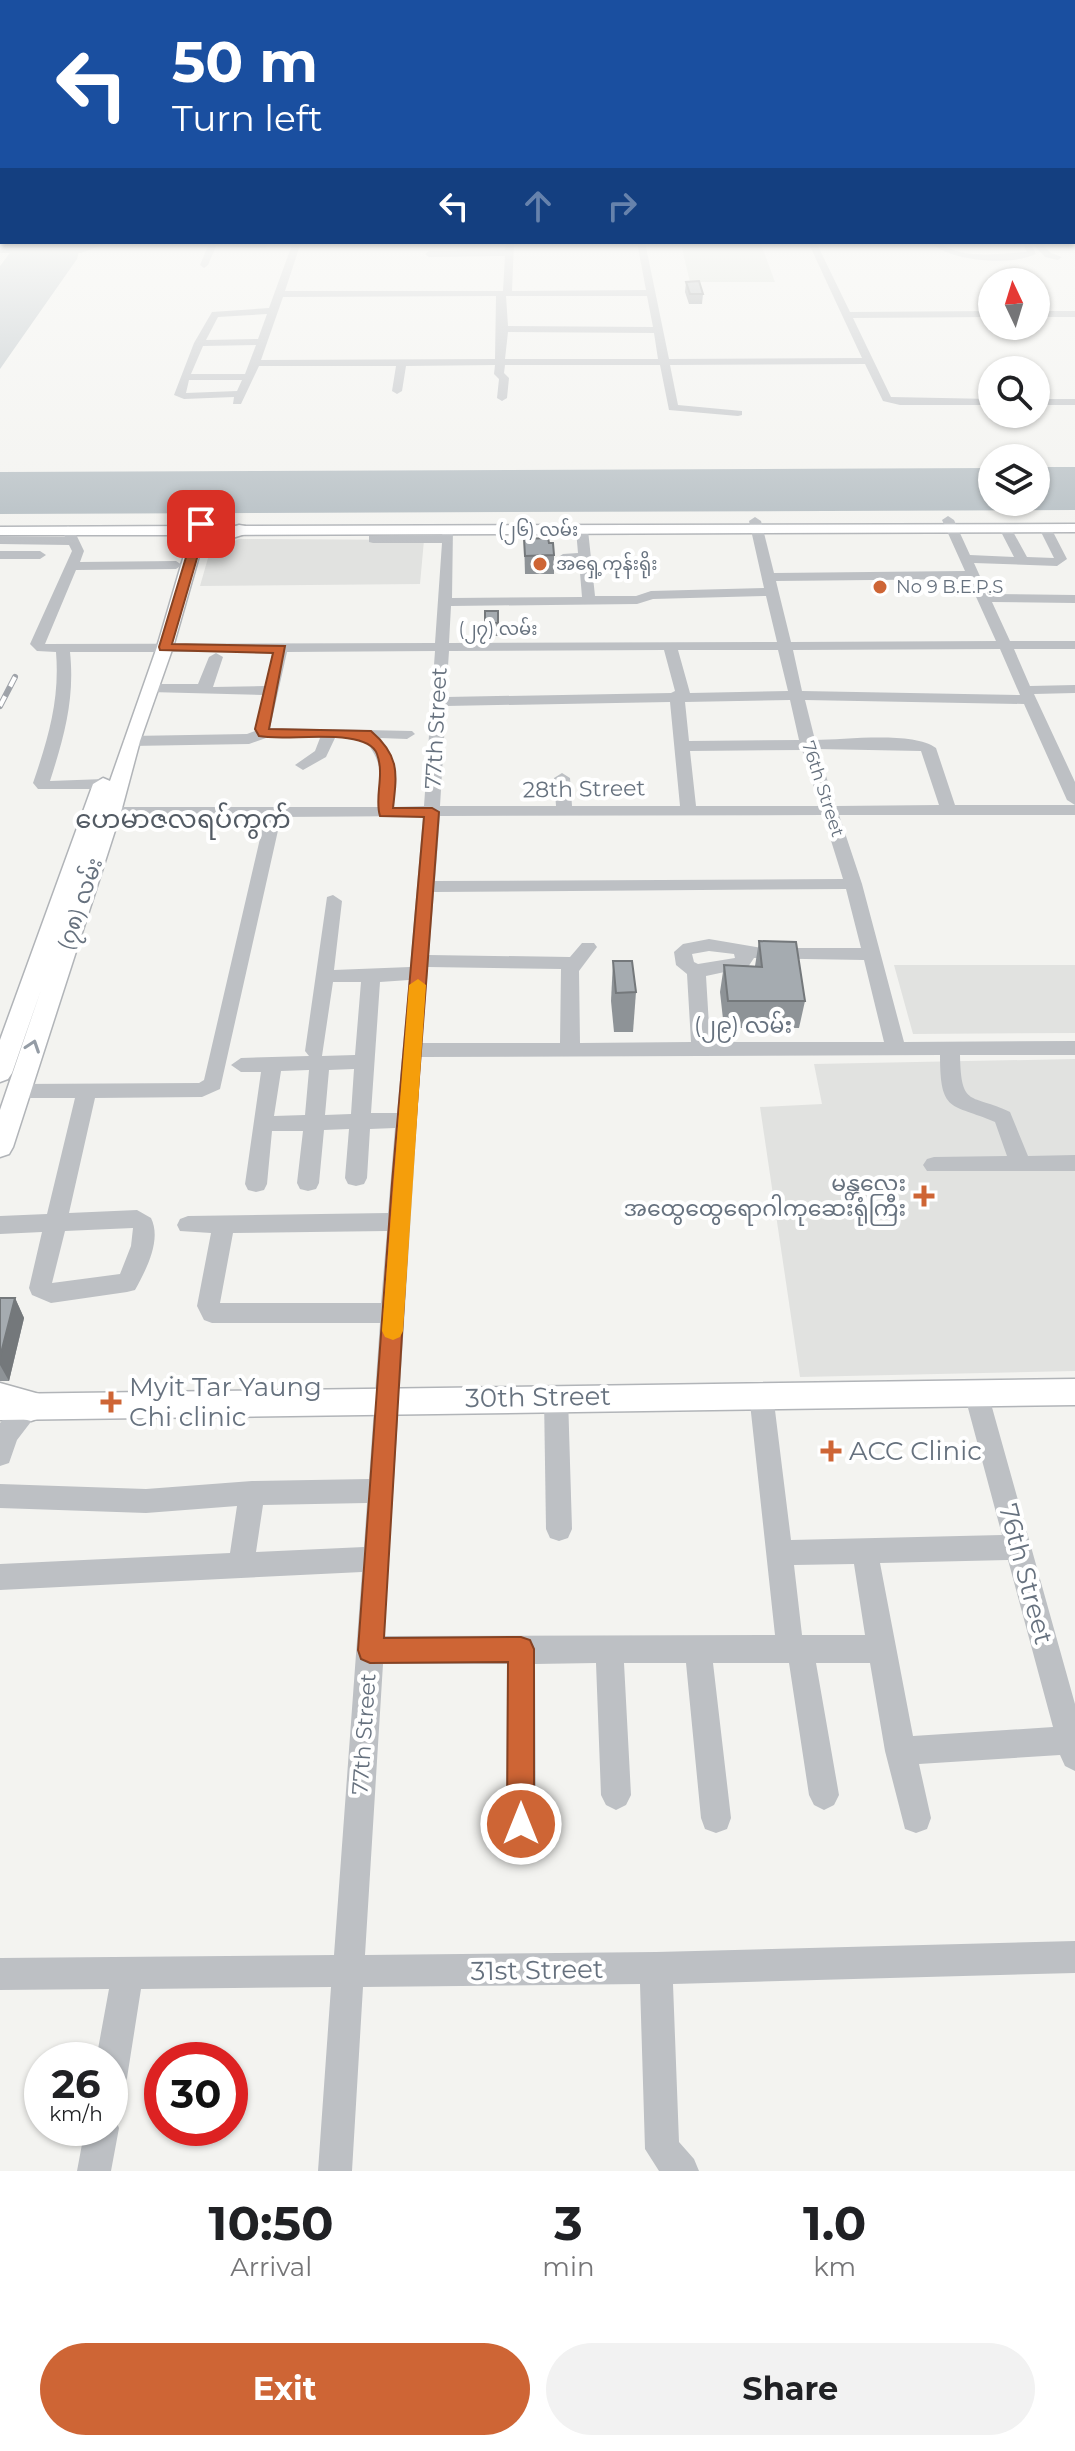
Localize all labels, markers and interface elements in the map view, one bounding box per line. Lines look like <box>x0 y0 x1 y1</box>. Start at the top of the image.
text: 50 m <box>172 28 318 96</box>
icon: left <box>40 32 144 136</box>
text: Turn left <box>172 96 323 140</box>
icon: left <box>432 184 476 228</box>
icon: ahead <box>516 184 560 228</box>
icon: right <box>600 184 644 228</box>
north arrow <box>978 268 1050 340</box>
map controls <box>978 268 1050 516</box>
button: search <box>978 356 1050 428</box>
button: layers <box>978 444 1050 516</box>
pin <box>167 490 235 558</box>
icon: arrive <box>179 502 223 546</box>
street label: (၂၆) လမ်း <box>498 517 578 545</box>
place label: အရှေ့ကုန်းရိုး <box>556 550 657 579</box>
marker: အရှေ့ကုန်းရိုး <box>531 555 549 573</box>
place label: No 9 B.E.P.S <box>896 576 1003 598</box>
marker: No 9 B.E.P.S <box>871 578 889 596</box>
street label: (၂၇) လမ်း <box>458 616 538 644</box>
street label: 77th Street <box>419 666 453 789</box>
street label: 76th Street <box>797 738 849 840</box>
street label: 28th Street <box>522 774 646 804</box>
district label: ဟေမာဇလရပ်ကွက် <box>75 802 291 840</box>
street label: (၇၈) လမ်း <box>50 854 112 955</box>
street label: (၂၉) လမ်း <box>694 1010 792 1043</box>
one-way arrow <box>23 1040 39 1054</box>
place label: မန္တလေး အထွေထွေရောဂါကုဆေးရုံကြီး <box>623 1170 906 1226</box>
marker: မန္တလေး အထွေထွေရောဂါကုဆေးရုံကြီး <box>913 1185 935 1207</box>
place label: Myit Tar Yaung Chi clinic <box>129 1371 322 1433</box>
street label: 30th Street <box>465 1380 611 1414</box>
marker: Myit Tar Yaung Chi clinic <box>100 1391 122 1413</box>
place label: ACC Clinic <box>849 1435 982 1467</box>
marker: ACC Clinic <box>820 1440 842 1462</box>
street label: 76th Street <box>992 1500 1060 1648</box>
street label: 77th Street <box>346 1672 382 1796</box>
position arrow <box>479 1782 563 1866</box>
street label: 31st Street <box>470 1953 604 1987</box>
speed limit sign: 30 <box>144 2042 248 2146</box>
text: 26 <box>51 2059 101 2108</box>
text: km/h <box>49 2102 103 2126</box>
text: 10:50 <box>209 2194 334 2252</box>
text: 3 <box>554 2194 583 2252</box>
text: 1.0 <box>803 2194 866 2252</box>
text: Arrival <box>230 2251 312 2283</box>
text: min <box>542 2251 594 2283</box>
text: km <box>813 2251 856 2283</box>
button: Exit <box>40 2343 530 2435</box>
button: Share <box>546 2343 1035 2435</box>

